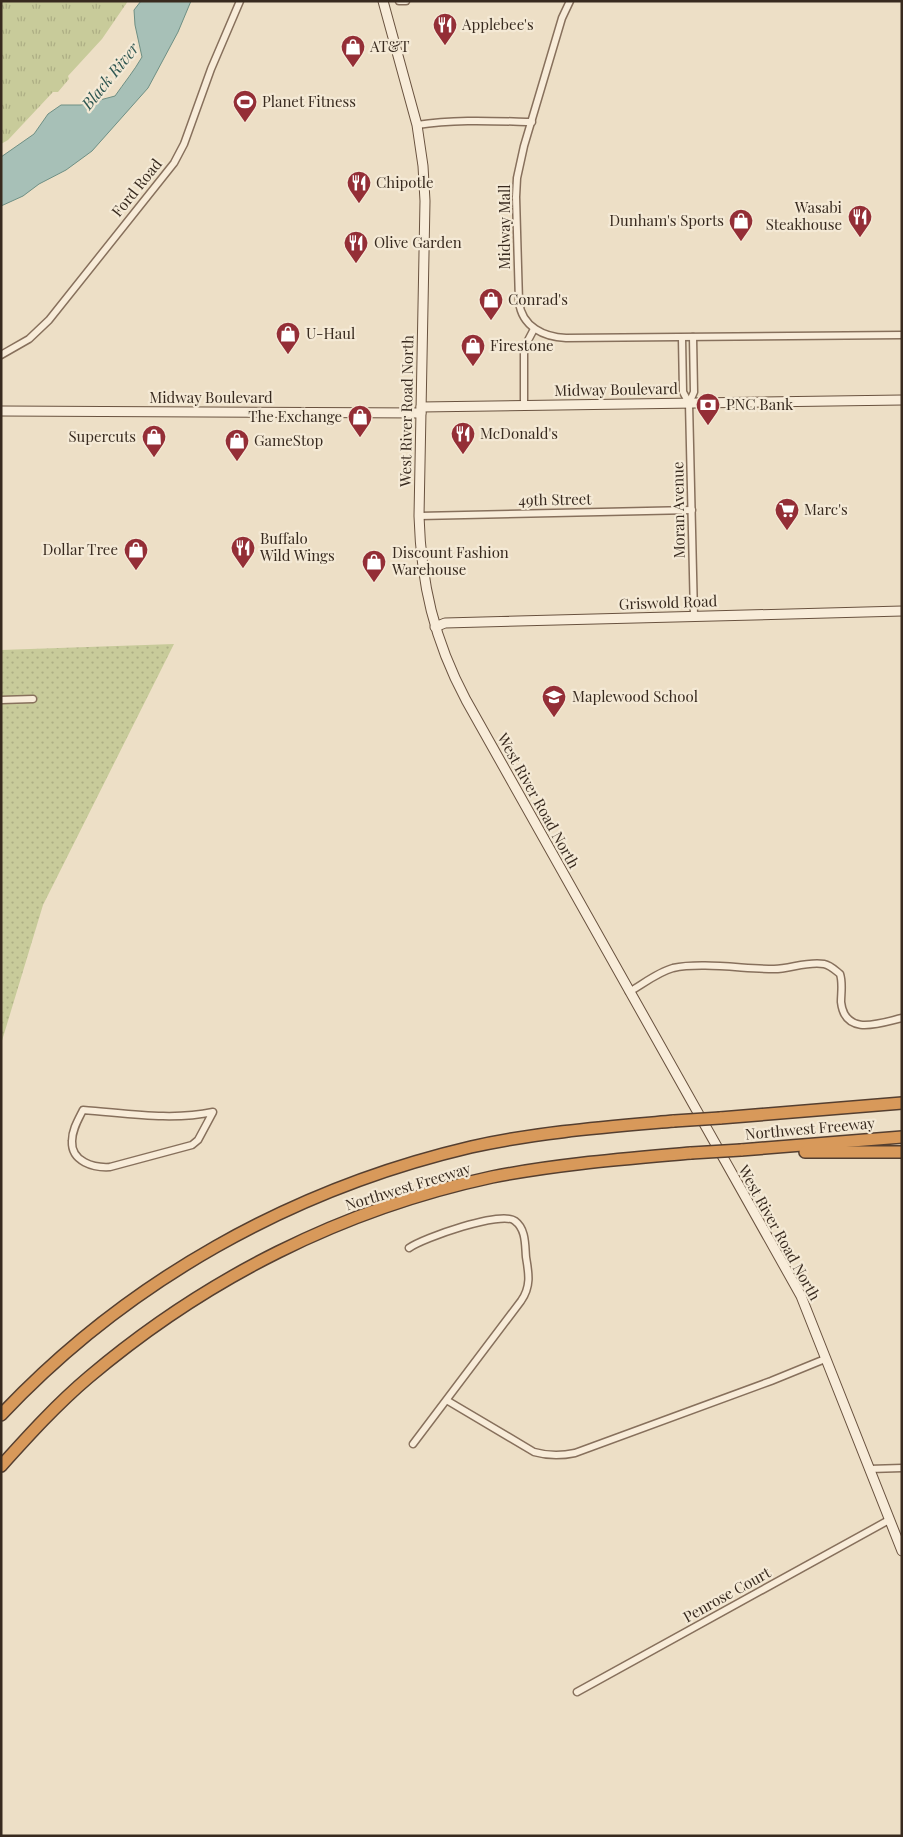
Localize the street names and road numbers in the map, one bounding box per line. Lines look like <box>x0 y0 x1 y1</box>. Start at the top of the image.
street label: Ford Road <box>107 154 166 221</box>
street label: Midway Mall <box>494 185 514 269</box>
street label: West River Road North <box>395 335 417 488</box>
street label: Midway Boulevard <box>554 378 678 400</box>
street label: Midway Boulevard <box>149 387 273 407</box>
street label: Moran Avenue <box>667 461 689 559</box>
street label: 49th Street <box>518 488 592 510</box>
street label: Griswold Road <box>618 590 718 614</box>
street label: West River Road North <box>493 728 585 872</box>
street label: Northwest Freeway <box>744 1112 876 1144</box>
street label: Northwest Freeway <box>343 1157 473 1215</box>
street label: West River Road North <box>734 1160 826 1304</box>
street label: Penrose Court <box>679 1562 774 1626</box>

